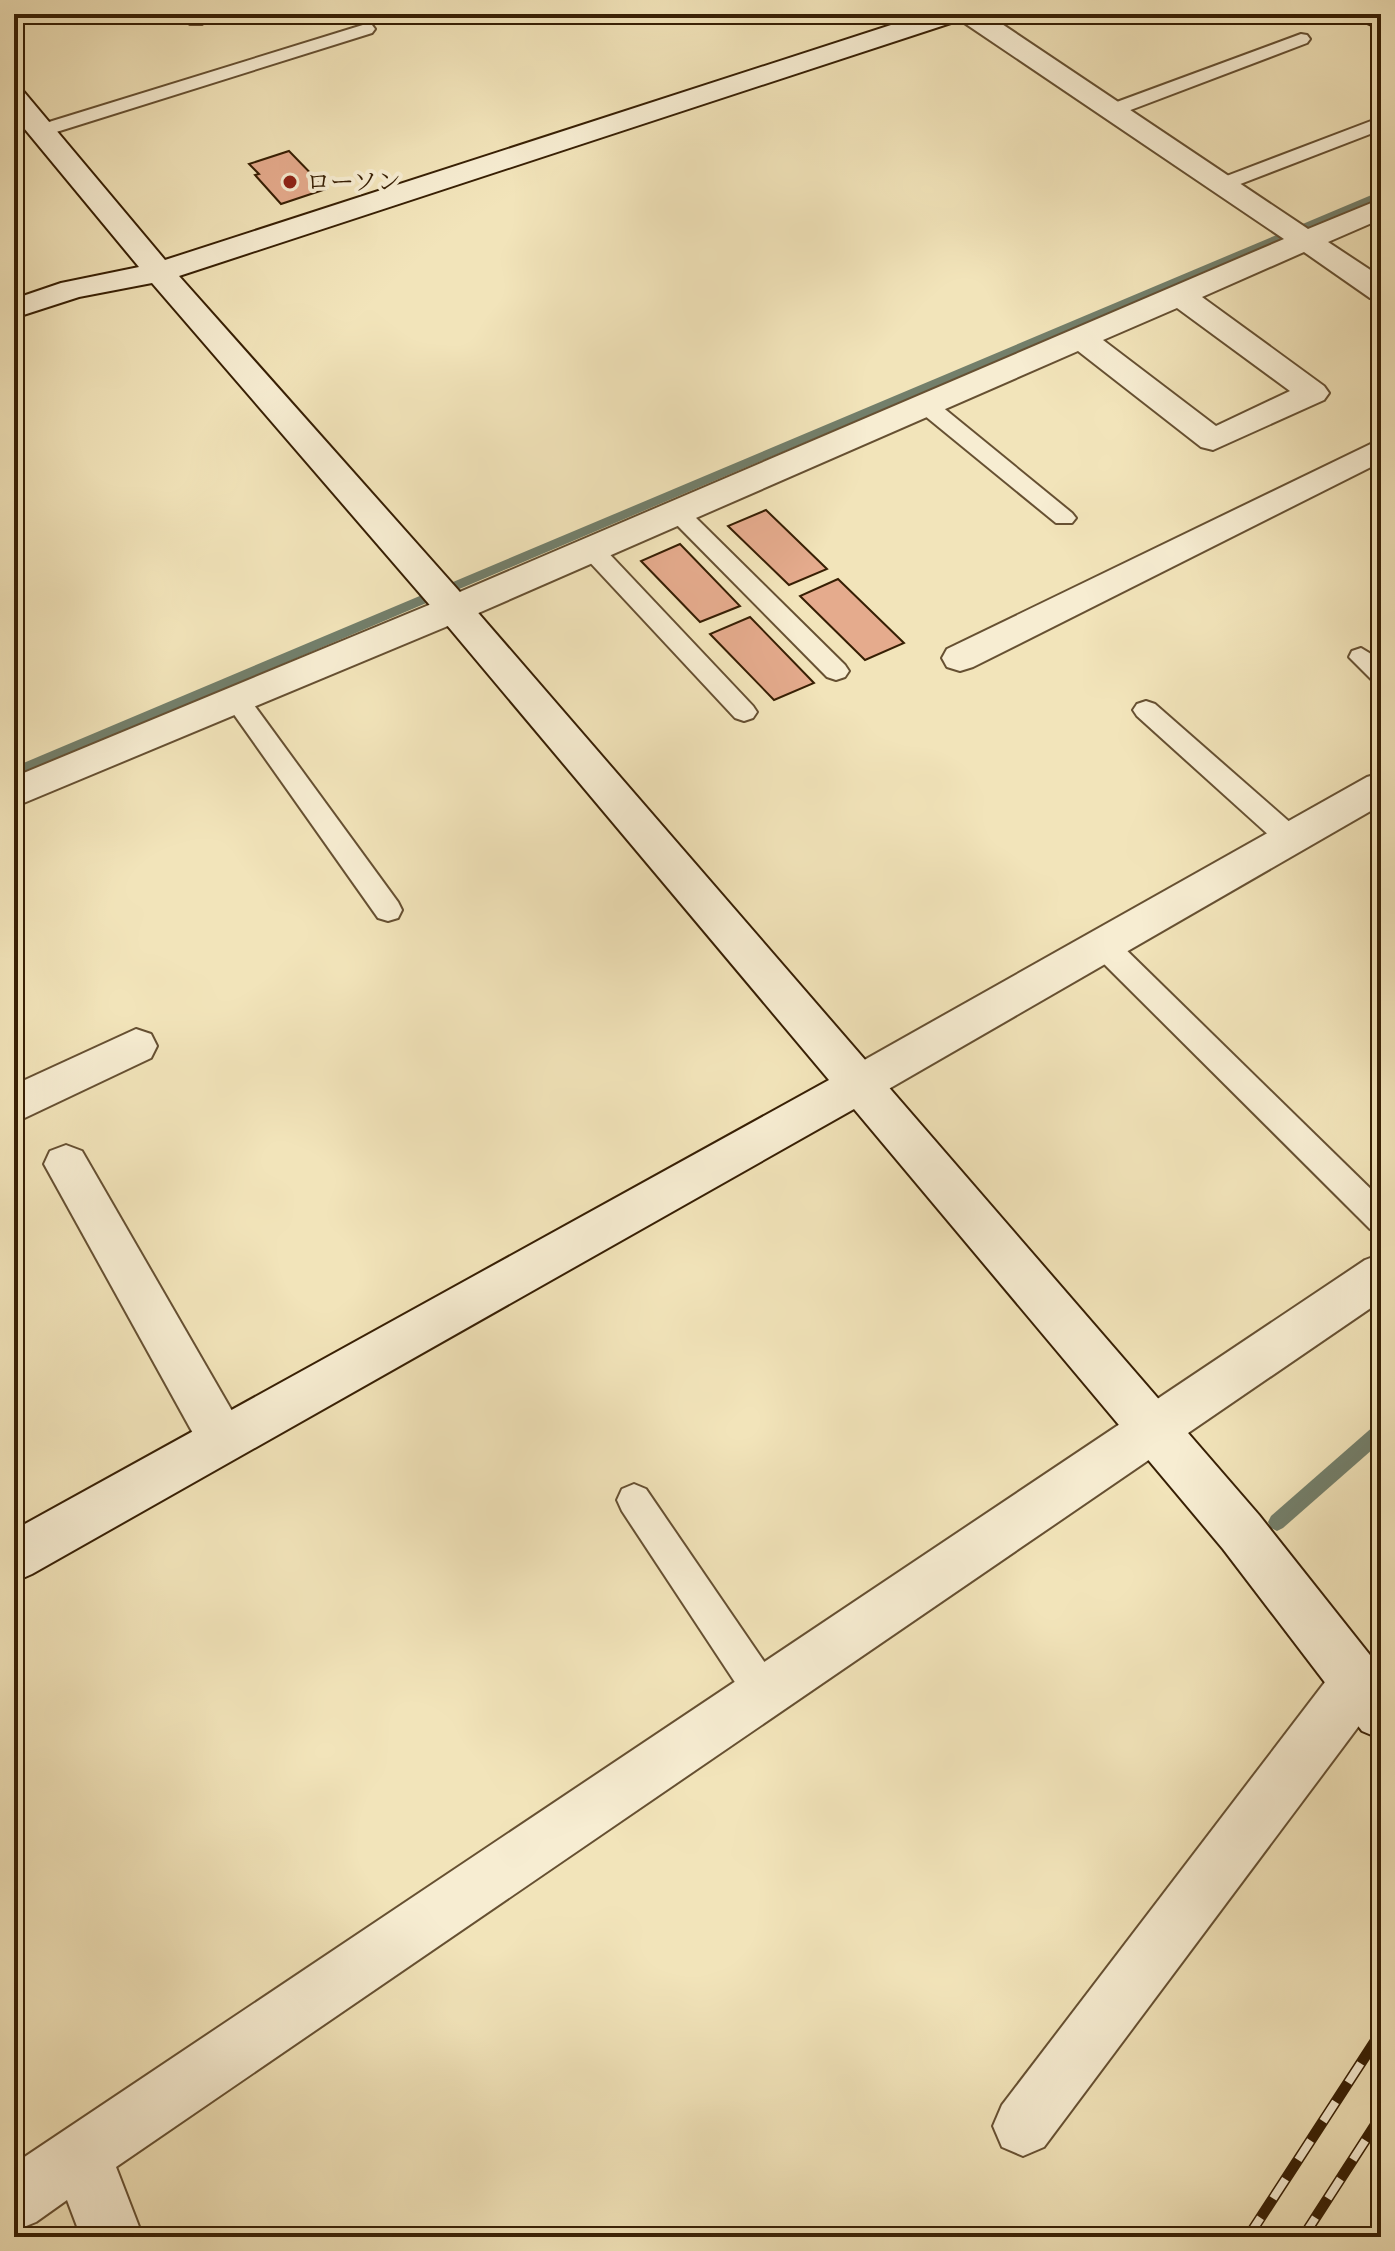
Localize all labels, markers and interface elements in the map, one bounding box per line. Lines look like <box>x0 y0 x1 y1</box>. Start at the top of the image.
place label: ローソン <box>306 168 401 198</box>
marker: ローソン <box>281 173 299 191</box>

